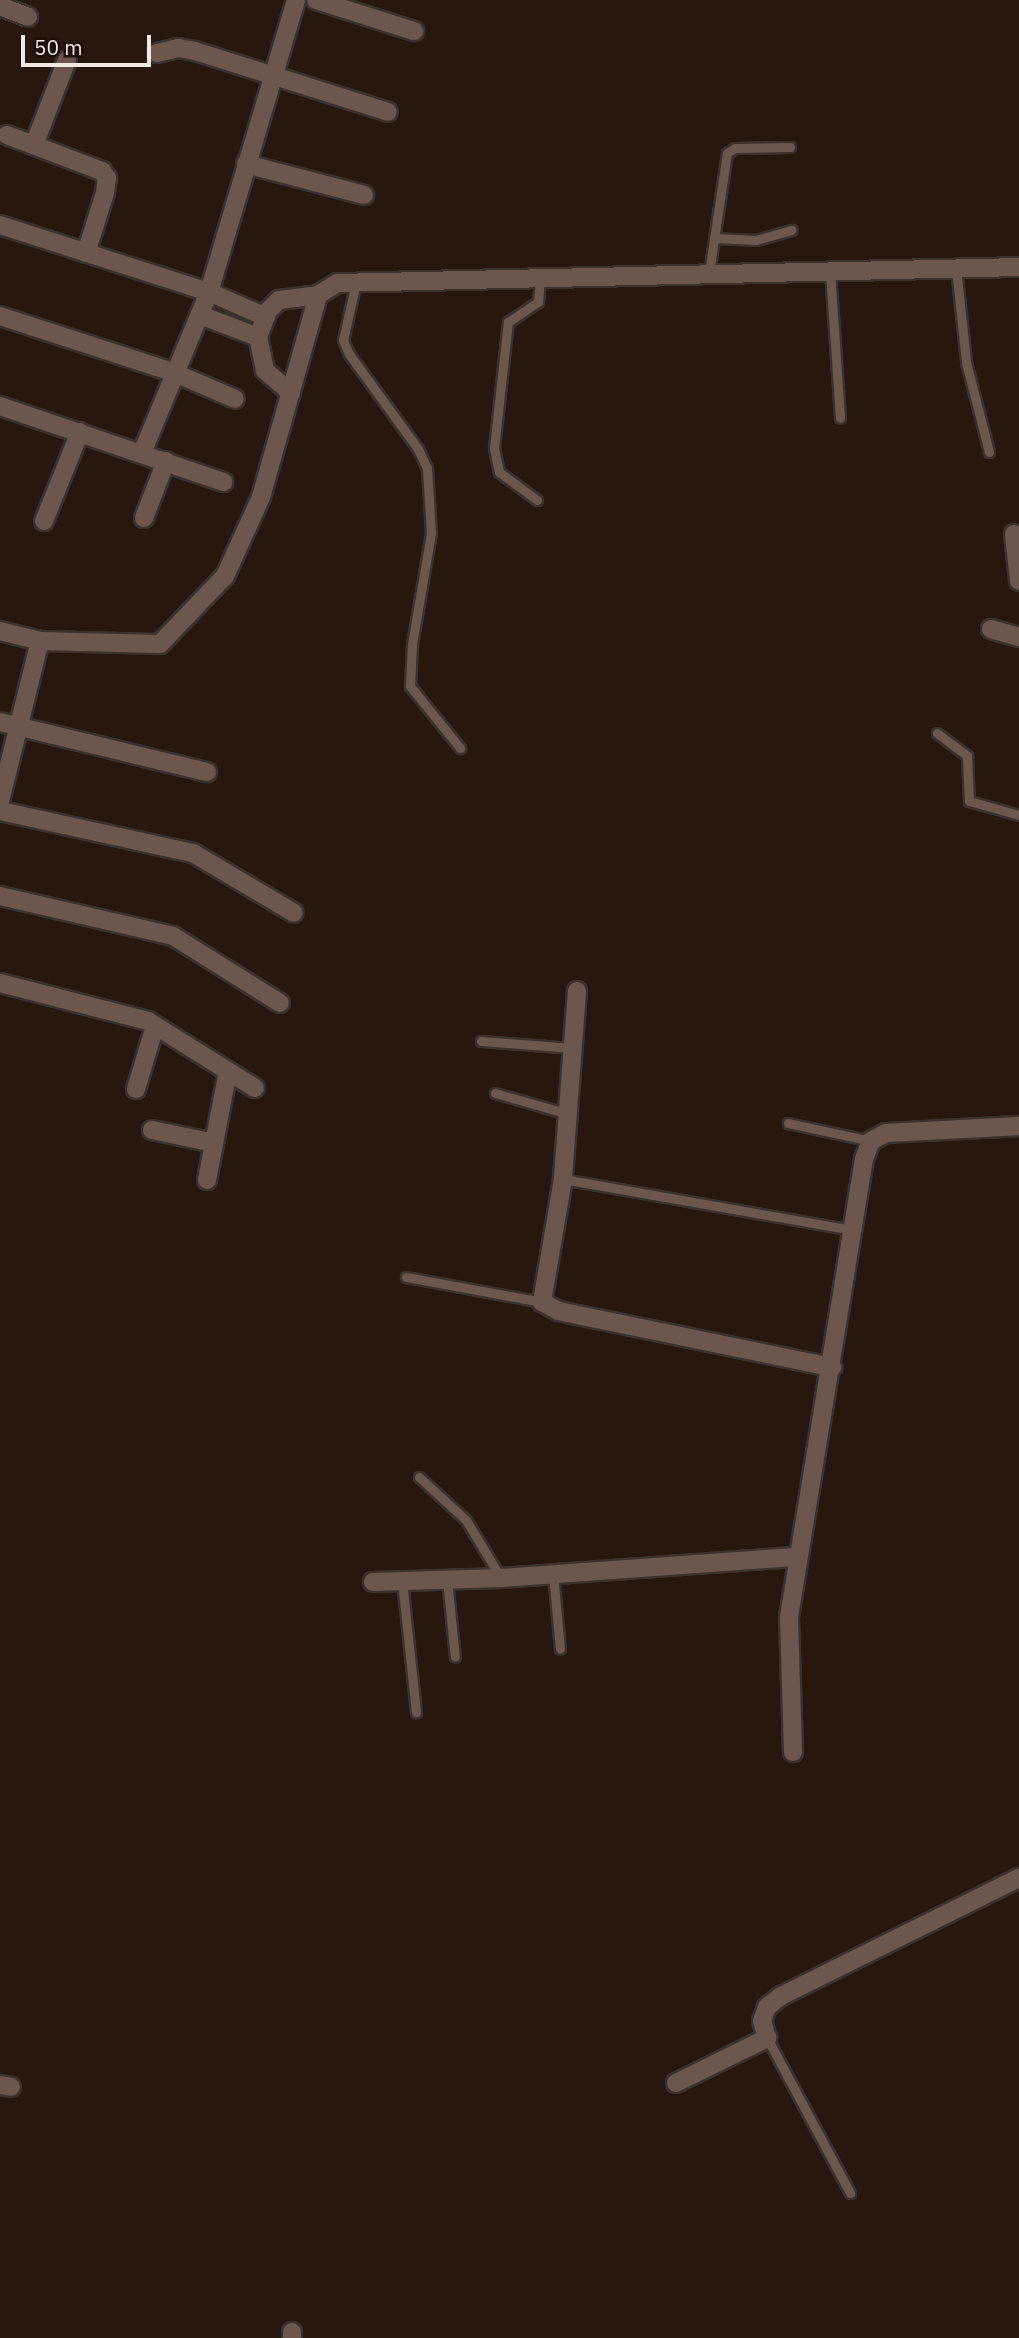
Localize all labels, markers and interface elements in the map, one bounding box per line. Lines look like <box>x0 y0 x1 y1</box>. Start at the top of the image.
scale bar <box>24 21 154 65</box>
text: 50 m <box>34 33 83 61</box>

